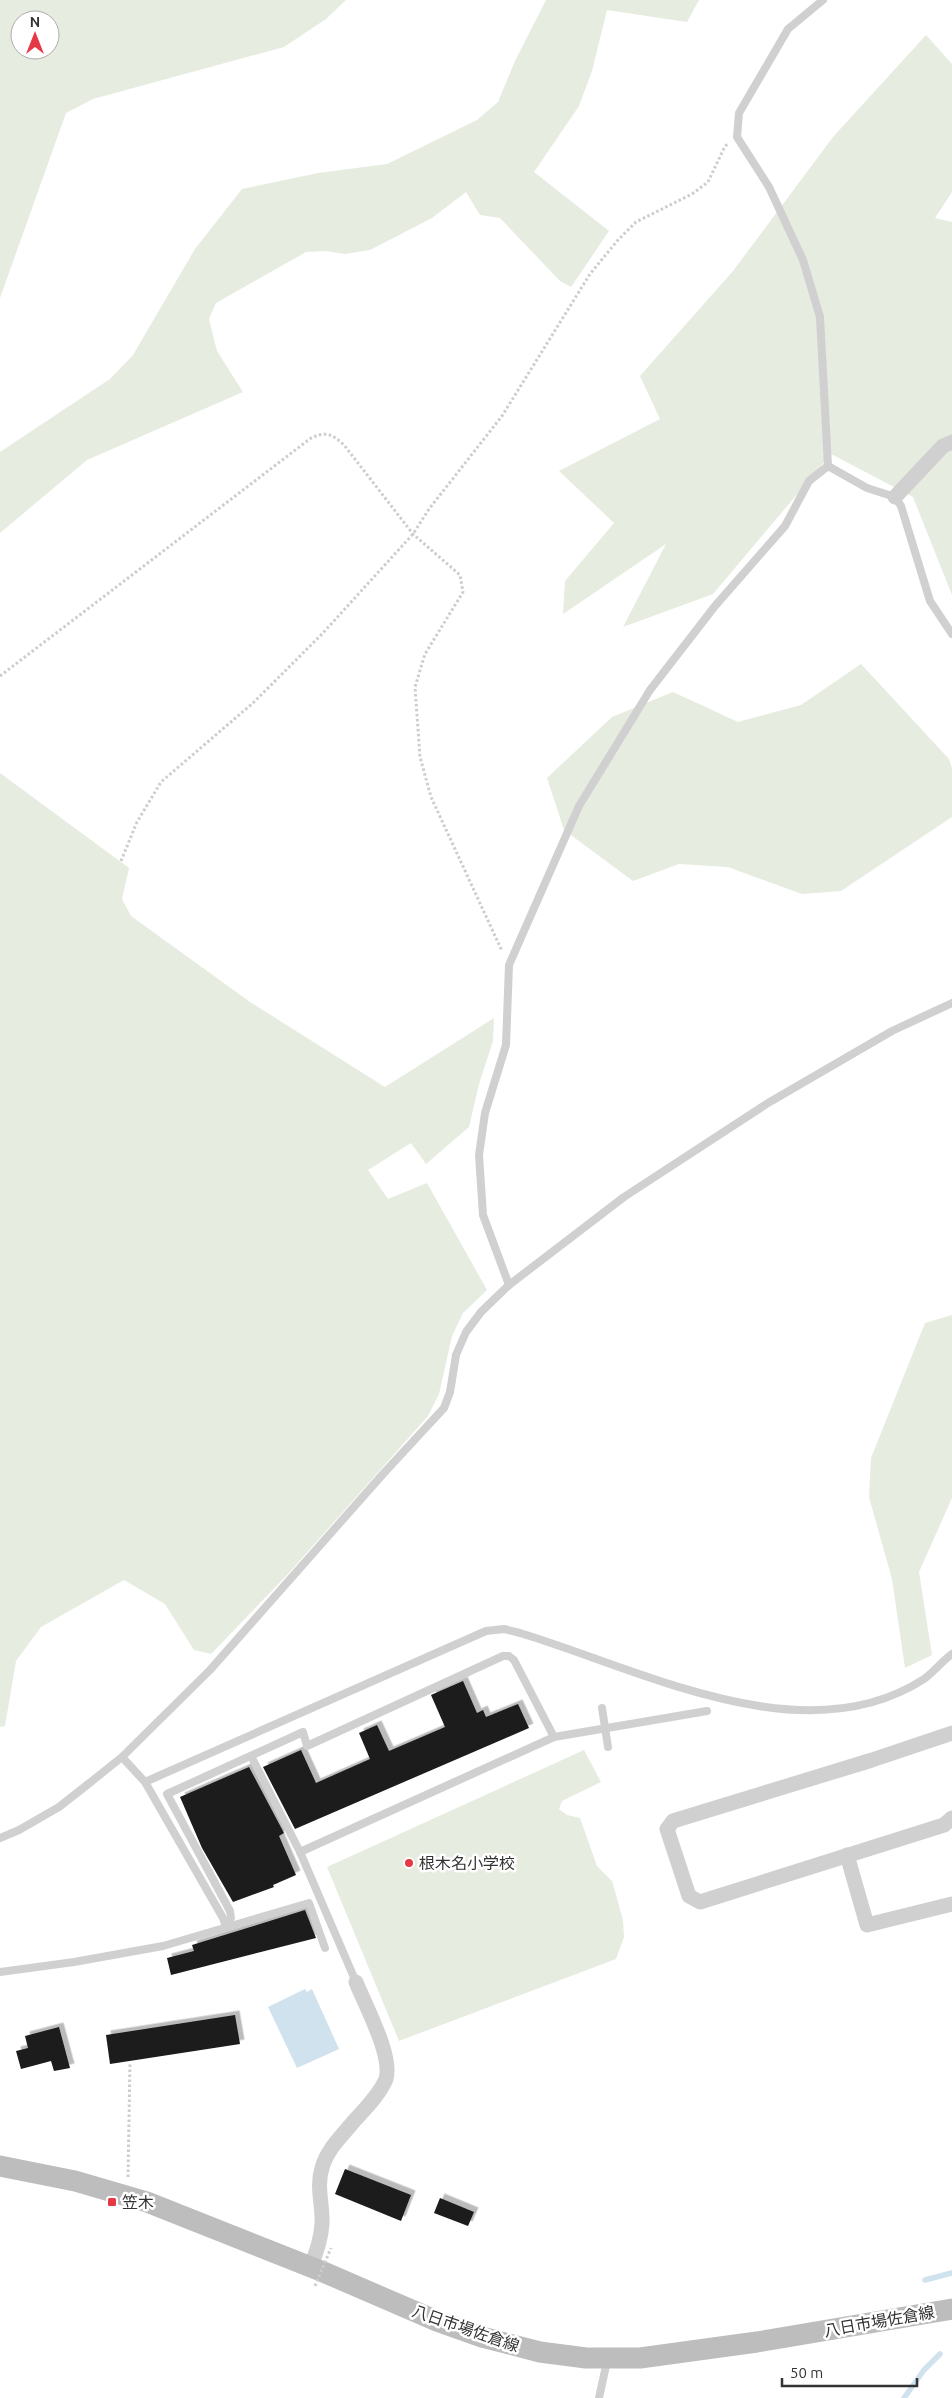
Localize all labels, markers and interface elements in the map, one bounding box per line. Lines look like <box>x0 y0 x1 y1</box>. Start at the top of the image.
north arrow <box>10 10 60 60</box>
text: N <box>30 14 40 30</box>
place label: 根木名小学校 <box>419 1854 515 1872</box>
marker: 根木名小学校 <box>403 1857 415 1869</box>
place label: 笠木 <box>122 2193 154 2211</box>
marker: 笠木 <box>106 2196 118 2208</box>
street label: 八日市場佐倉線 <box>410 2301 522 2355</box>
street label: 八日市場佐倉線 <box>822 2302 936 2340</box>
scale bar <box>782 2356 917 2388</box>
text: 50 m <box>790 2364 823 2381</box>

